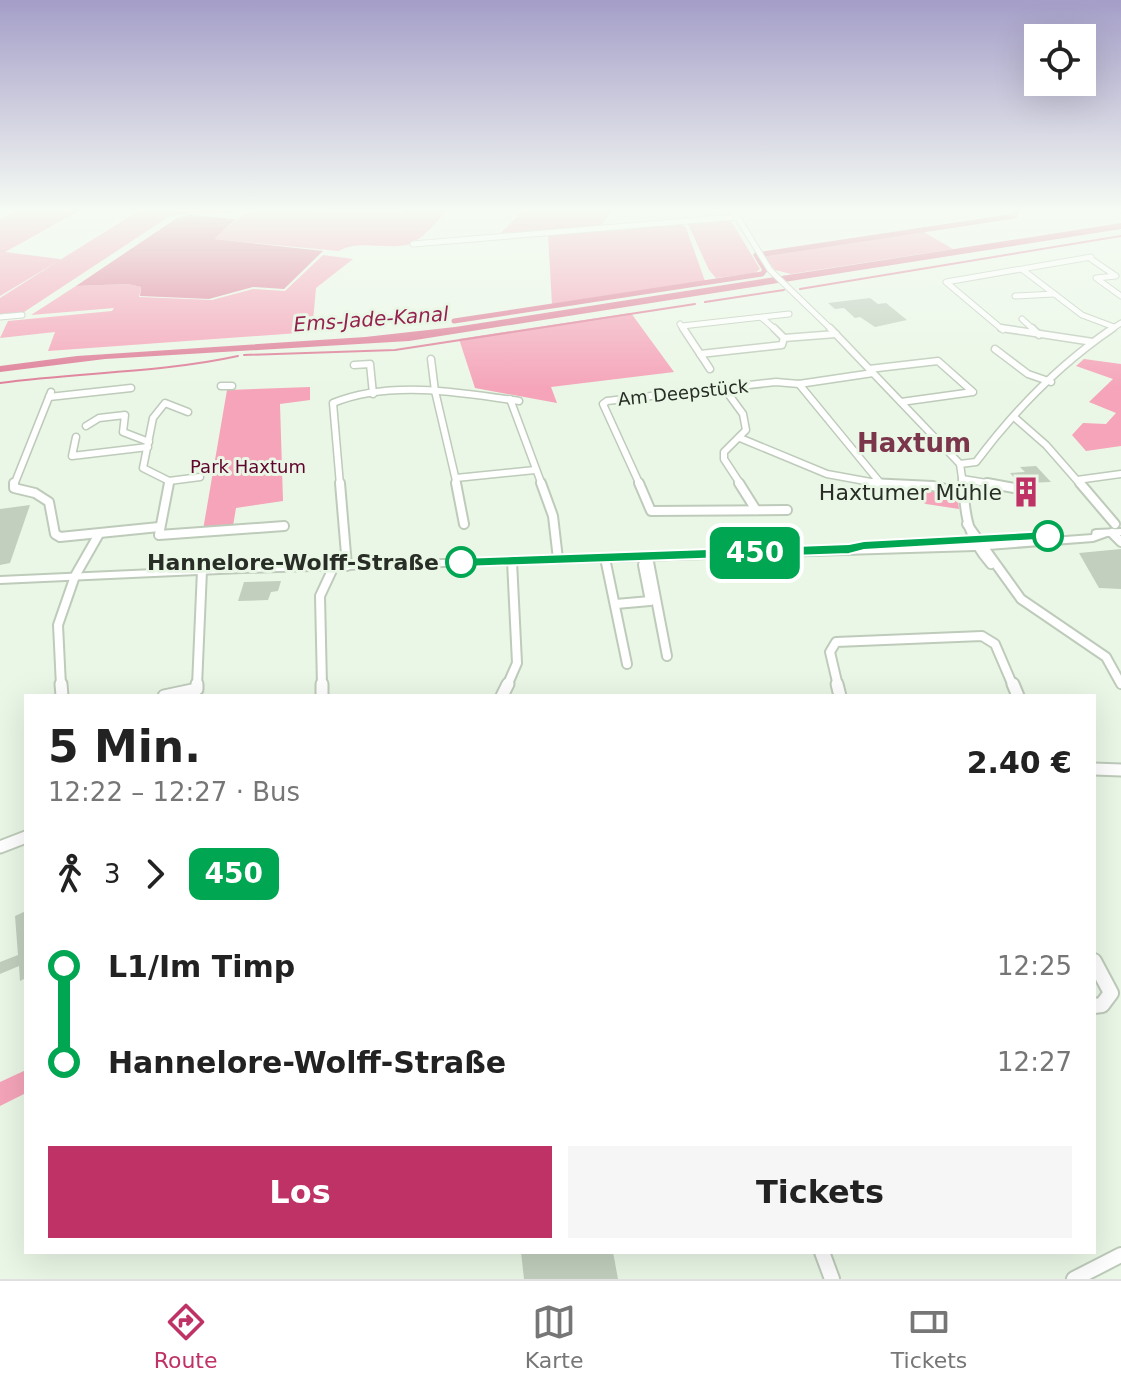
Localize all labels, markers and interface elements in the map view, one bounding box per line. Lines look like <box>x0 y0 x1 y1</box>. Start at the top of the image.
map controls <box>1024 24 1096 96</box>
button: locate <box>1024 24 1096 96</box>
water label: Ems-Jade-Kanal <box>293 302 450 336</box>
street label: Am Deepstück <box>617 375 750 410</box>
district label: Haxtum <box>857 428 971 458</box>
park label: Park Haxtum <box>190 456 306 477</box>
building icon: Haxtumer Mühle <box>1009 475 1043 509</box>
place label: Haxtumer Mühle <box>819 480 1002 505</box>
unlabelled marker <box>1033 521 1063 551</box>
line badge: 450 <box>709 527 801 579</box>
text: 450 <box>726 536 784 569</box>
marker: Hannelore-Wolff-Straße <box>446 547 476 577</box>
place label: Hannelore-Wolff-Straße <box>147 550 439 575</box>
text: 5 Min. <box>48 721 201 772</box>
text: 2.40 € <box>967 745 1072 780</box>
text: 12:22 – 12:27 · Bus <box>48 777 300 807</box>
icon: walk <box>48 852 92 896</box>
icon: forward <box>133 852 177 896</box>
text: 450 <box>205 857 263 890</box>
text: 3 <box>104 859 121 889</box>
text: L1/Im Timp <box>108 949 295 984</box>
text: 12:25 <box>997 951 1072 981</box>
text: Hannelore-Wolff-Straße <box>108 1045 506 1080</box>
text: 12:27 <box>997 1047 1072 1077</box>
button: Los <box>48 1146 552 1238</box>
button: Tickets <box>568 1146 1072 1238</box>
tab: Route <box>154 1300 218 1373</box>
tab: Karte <box>525 1300 584 1373</box>
tab: Tickets <box>891 1300 967 1373</box>

